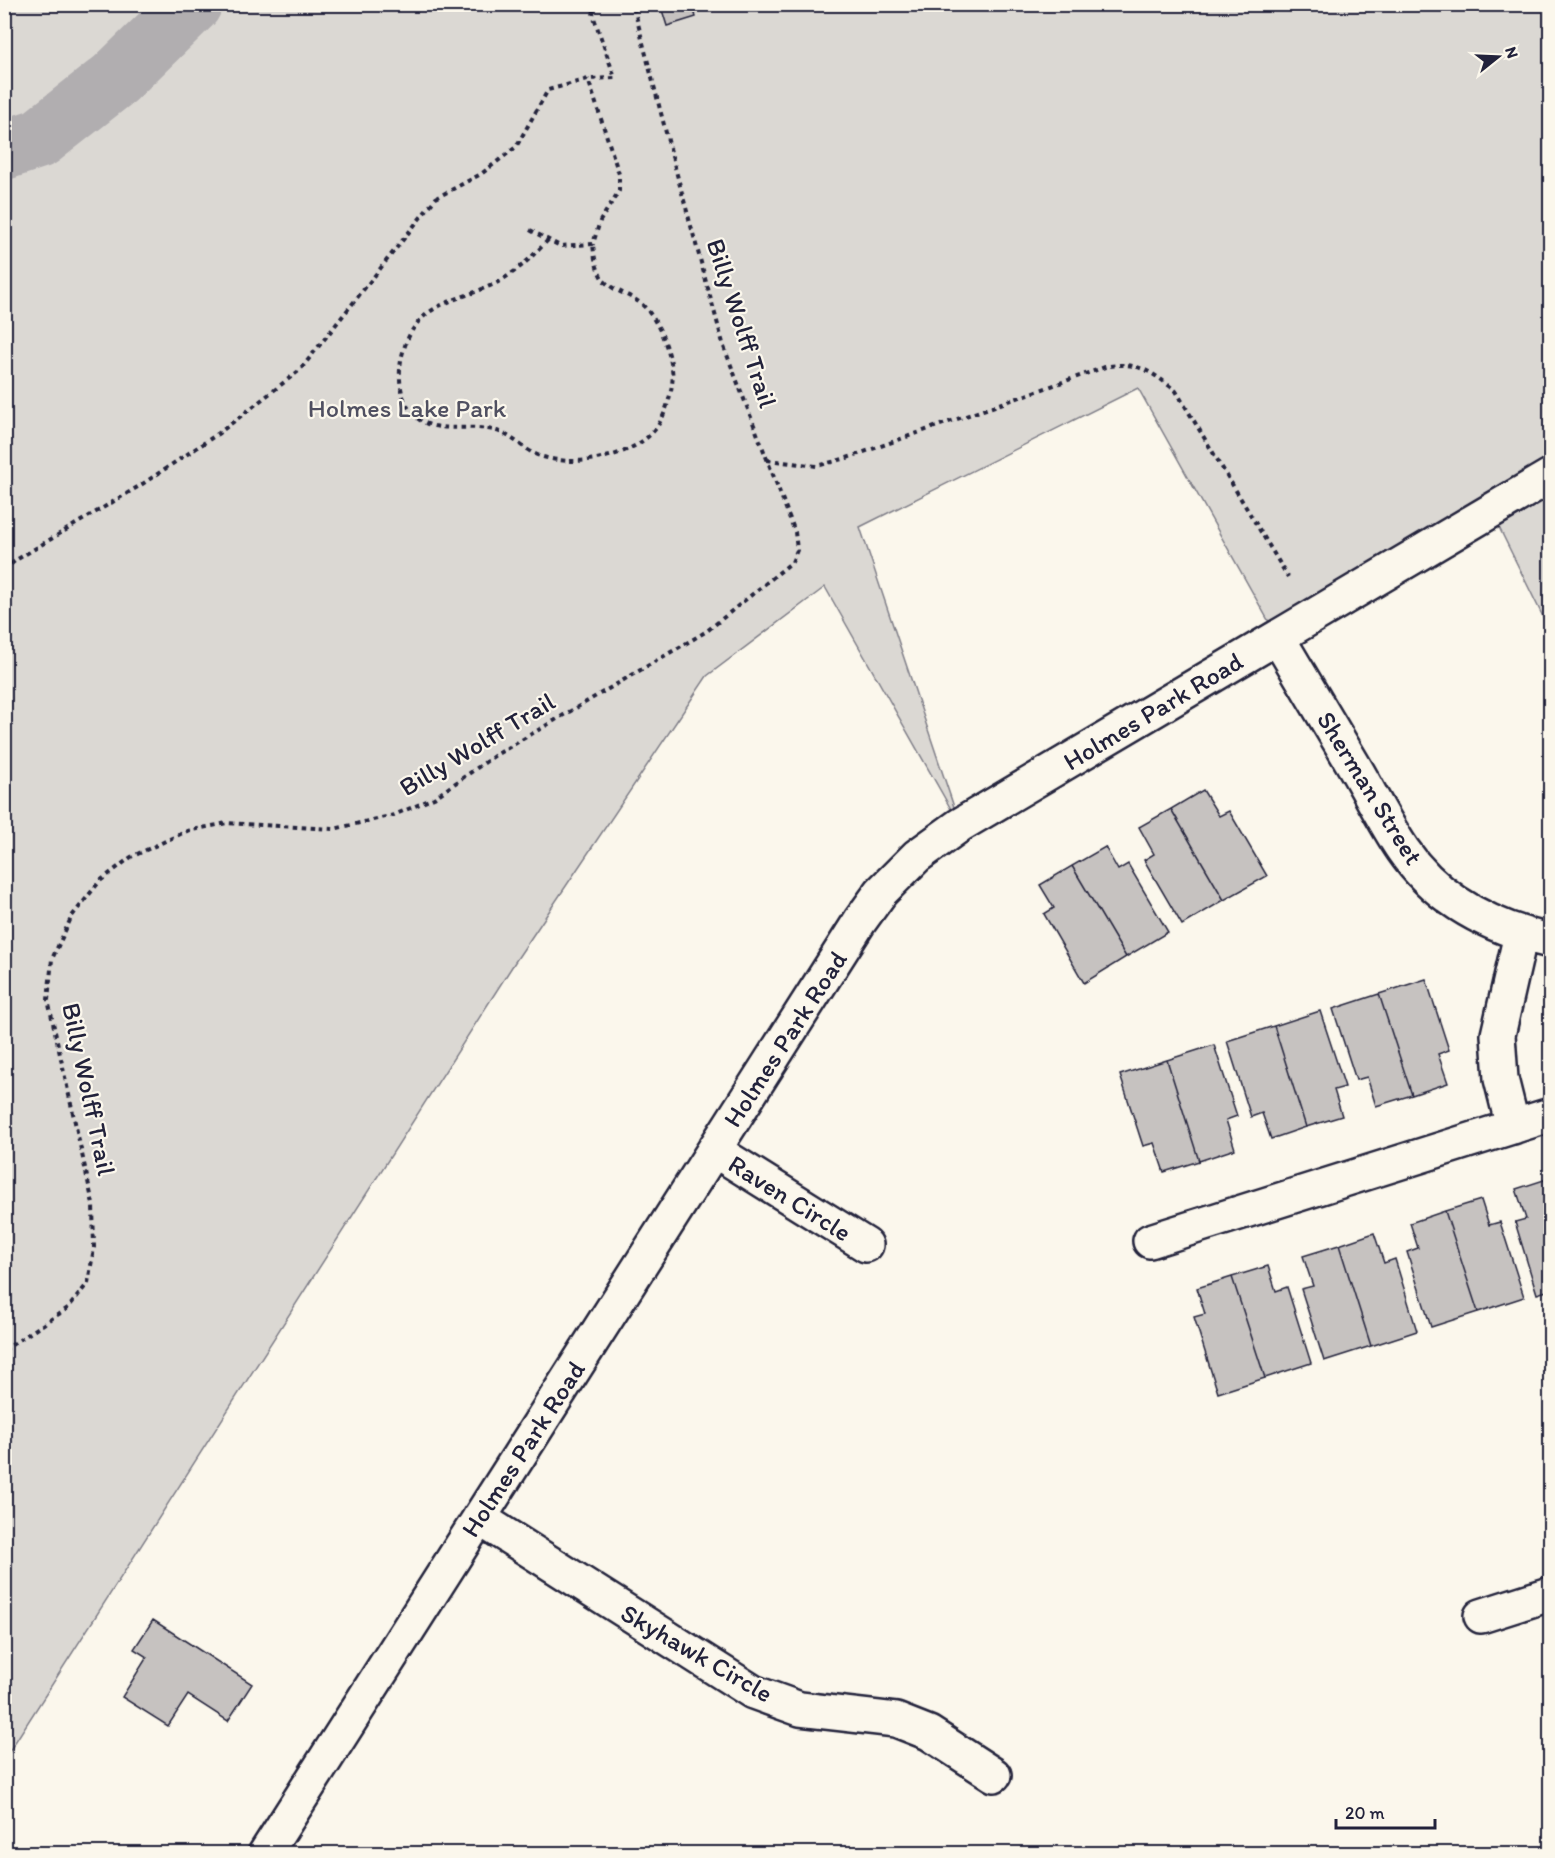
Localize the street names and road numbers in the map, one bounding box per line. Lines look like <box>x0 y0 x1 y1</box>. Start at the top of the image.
street label: Billy Wolff Trail <box>700 234 784 412</box>
street label: Holmes Park Road <box>1057 645 1249 777</box>
street label: Billy Wolff Trail <box>393 685 561 803</box>
street label: Sherman Street <box>1310 705 1430 871</box>
street label: Holmes Park Road <box>716 945 854 1133</box>
street label: Billy Wolff Trail <box>55 1000 123 1178</box>
street label: Raven Circle <box>723 1148 857 1248</box>
street label: Holmes Park Road <box>454 1355 592 1543</box>
street label: Skyhawk Circle <box>615 1597 779 1709</box>

